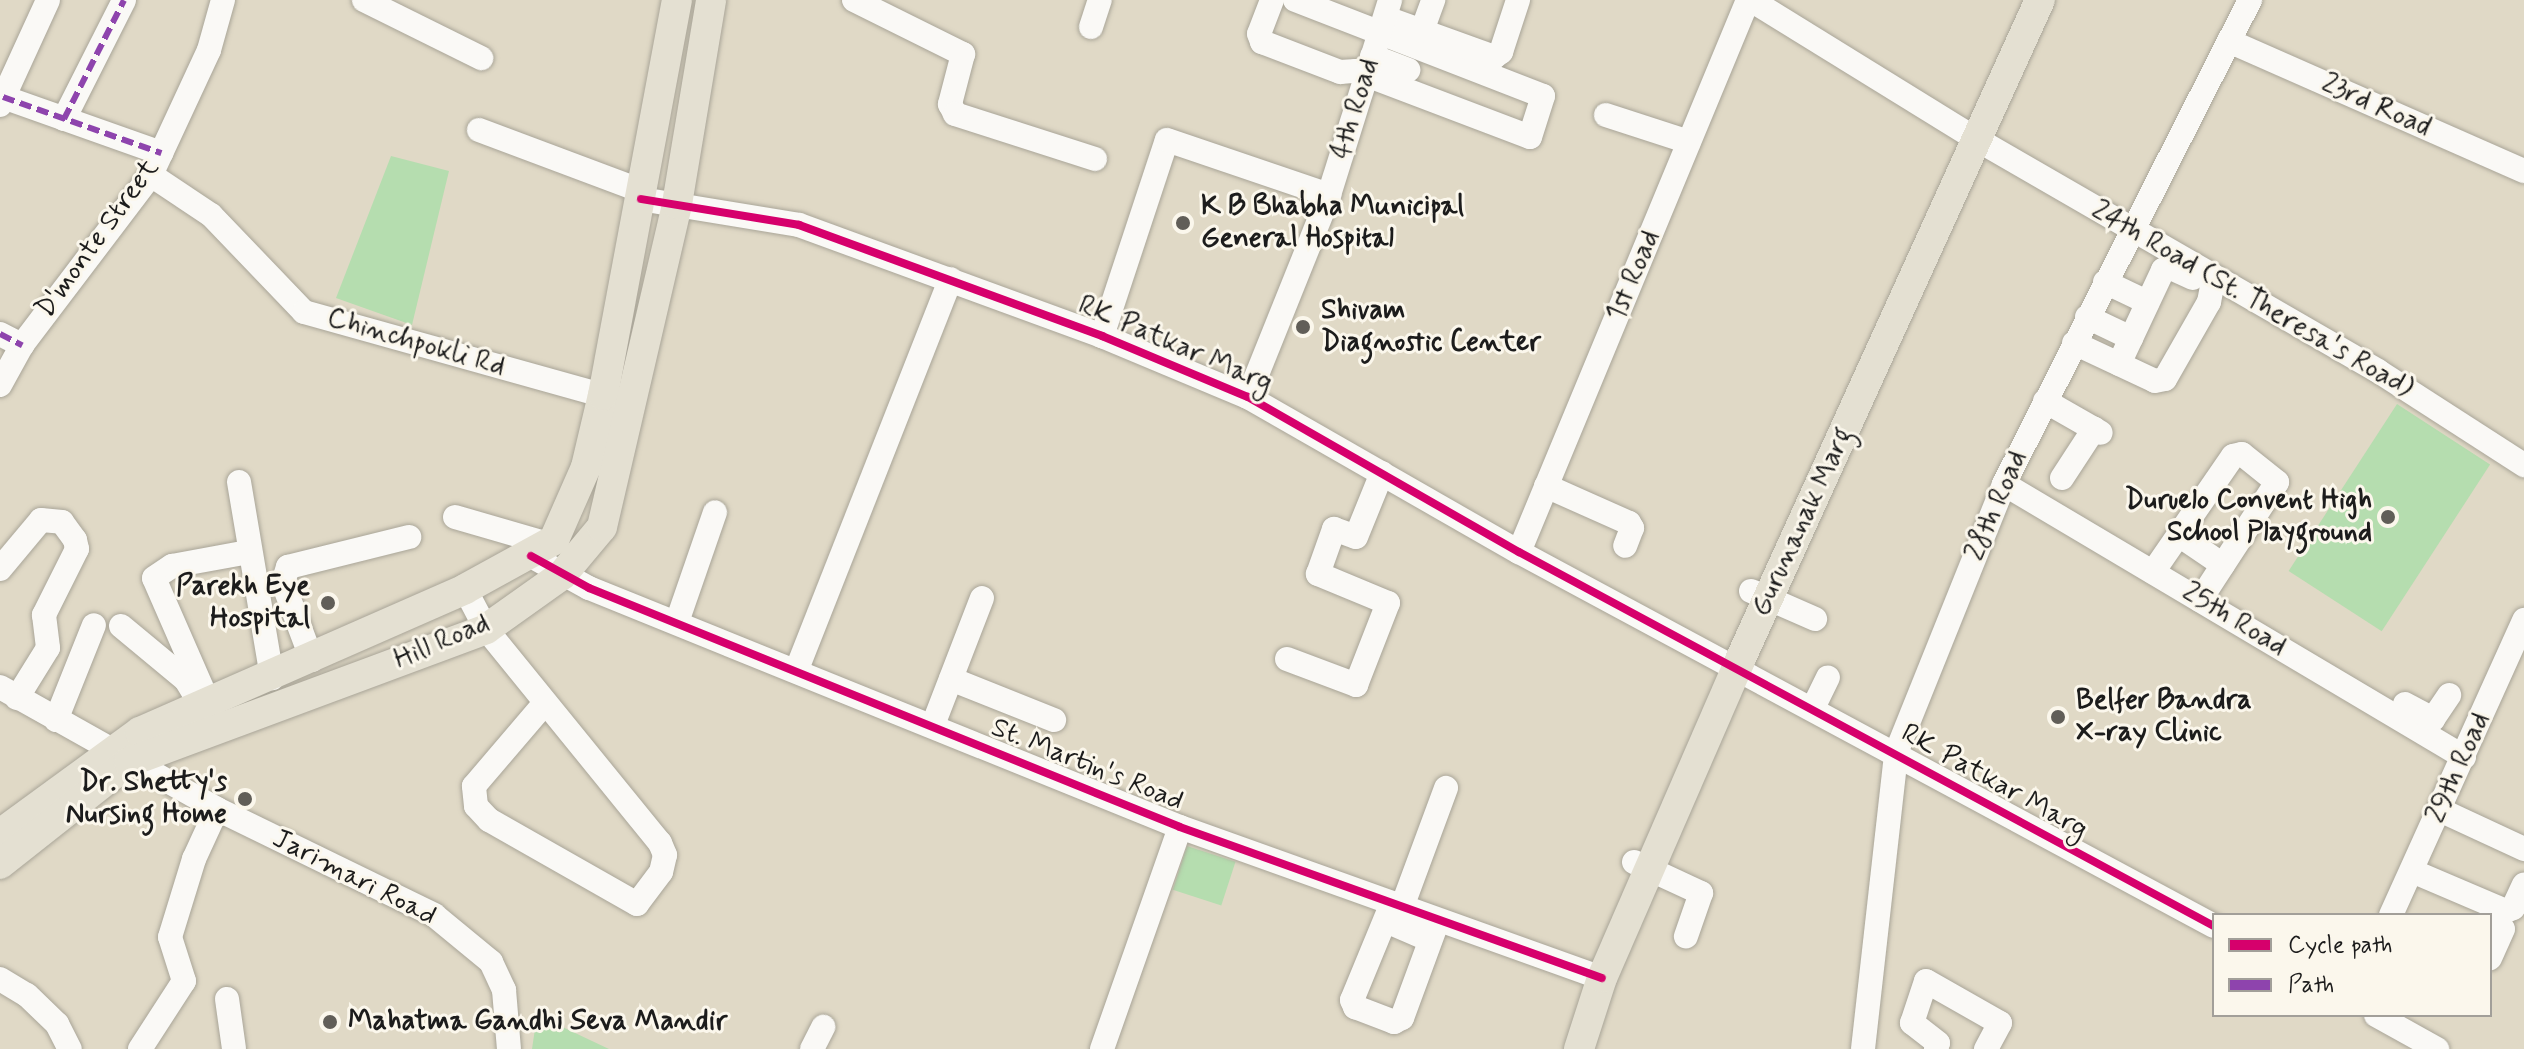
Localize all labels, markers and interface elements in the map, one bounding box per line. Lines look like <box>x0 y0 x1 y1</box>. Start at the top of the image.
street label: 4th Road <box>1325 55 1387 163</box>
street label: 23rd Road <box>2317 67 2435 145</box>
street label: D'monte Street <box>29 153 167 325</box>
place label: K B Bhabha Municipal General Hospital <box>1201 190 1461 256</box>
street label: 24th Road (St. Theresa's Road) <box>2085 194 2419 406</box>
marker: K B Bhabha Municipal General Hospital <box>1172 212 1194 234</box>
street label: 1st Road <box>1600 225 1668 327</box>
street label: RK Patkar Marg <box>1079 292 1271 398</box>
place label: Shivam Diagnostic Center <box>1321 294 1537 360</box>
street label: Chinchpokli Rd <box>323 302 509 384</box>
marker: Shivam Diagnostic Center <box>1292 316 1314 338</box>
street label: Gurunanak Marg <box>1744 421 1862 623</box>
street label: 28th Road <box>1959 446 2035 566</box>
place label: Duruelo Convent High School Playground <box>2126 484 2372 550</box>
marker: Duruelo Convent High School Playground <box>2379 508 2397 526</box>
place label: Parekh Eye Hospital <box>178 570 310 636</box>
street label: 25th Road <box>2176 576 2292 664</box>
marker: Parekh Eye Hospital <box>317 592 339 614</box>
street label: Hill Road <box>389 607 495 677</box>
place label: Belfer Bandra X-ray Clinic <box>2076 684 2244 750</box>
marker: Belfer Bandra X-ray Clinic <box>2047 706 2069 728</box>
street label: 29th Road <box>2420 707 2498 829</box>
street label: St. Martin's Road <box>986 711 1188 819</box>
street label: RK Patkar Marg <box>1901 720 2087 844</box>
place label: Dr. Shetty's Nursing Home <box>61 766 227 832</box>
marker: Dr. Shetty's Nursing Home <box>234 788 256 810</box>
street label: Jarimari Road <box>268 823 440 933</box>
legend <box>2212 913 2492 1017</box>
text: Cycle path <box>2288 930 2393 961</box>
text: Path <box>2288 970 2334 1001</box>
place label: Mahatma Gandhi Seva Mandir <box>348 1005 717 1039</box>
marker: Mahatma Gandhi Seva Mandir <box>319 1011 341 1033</box>

